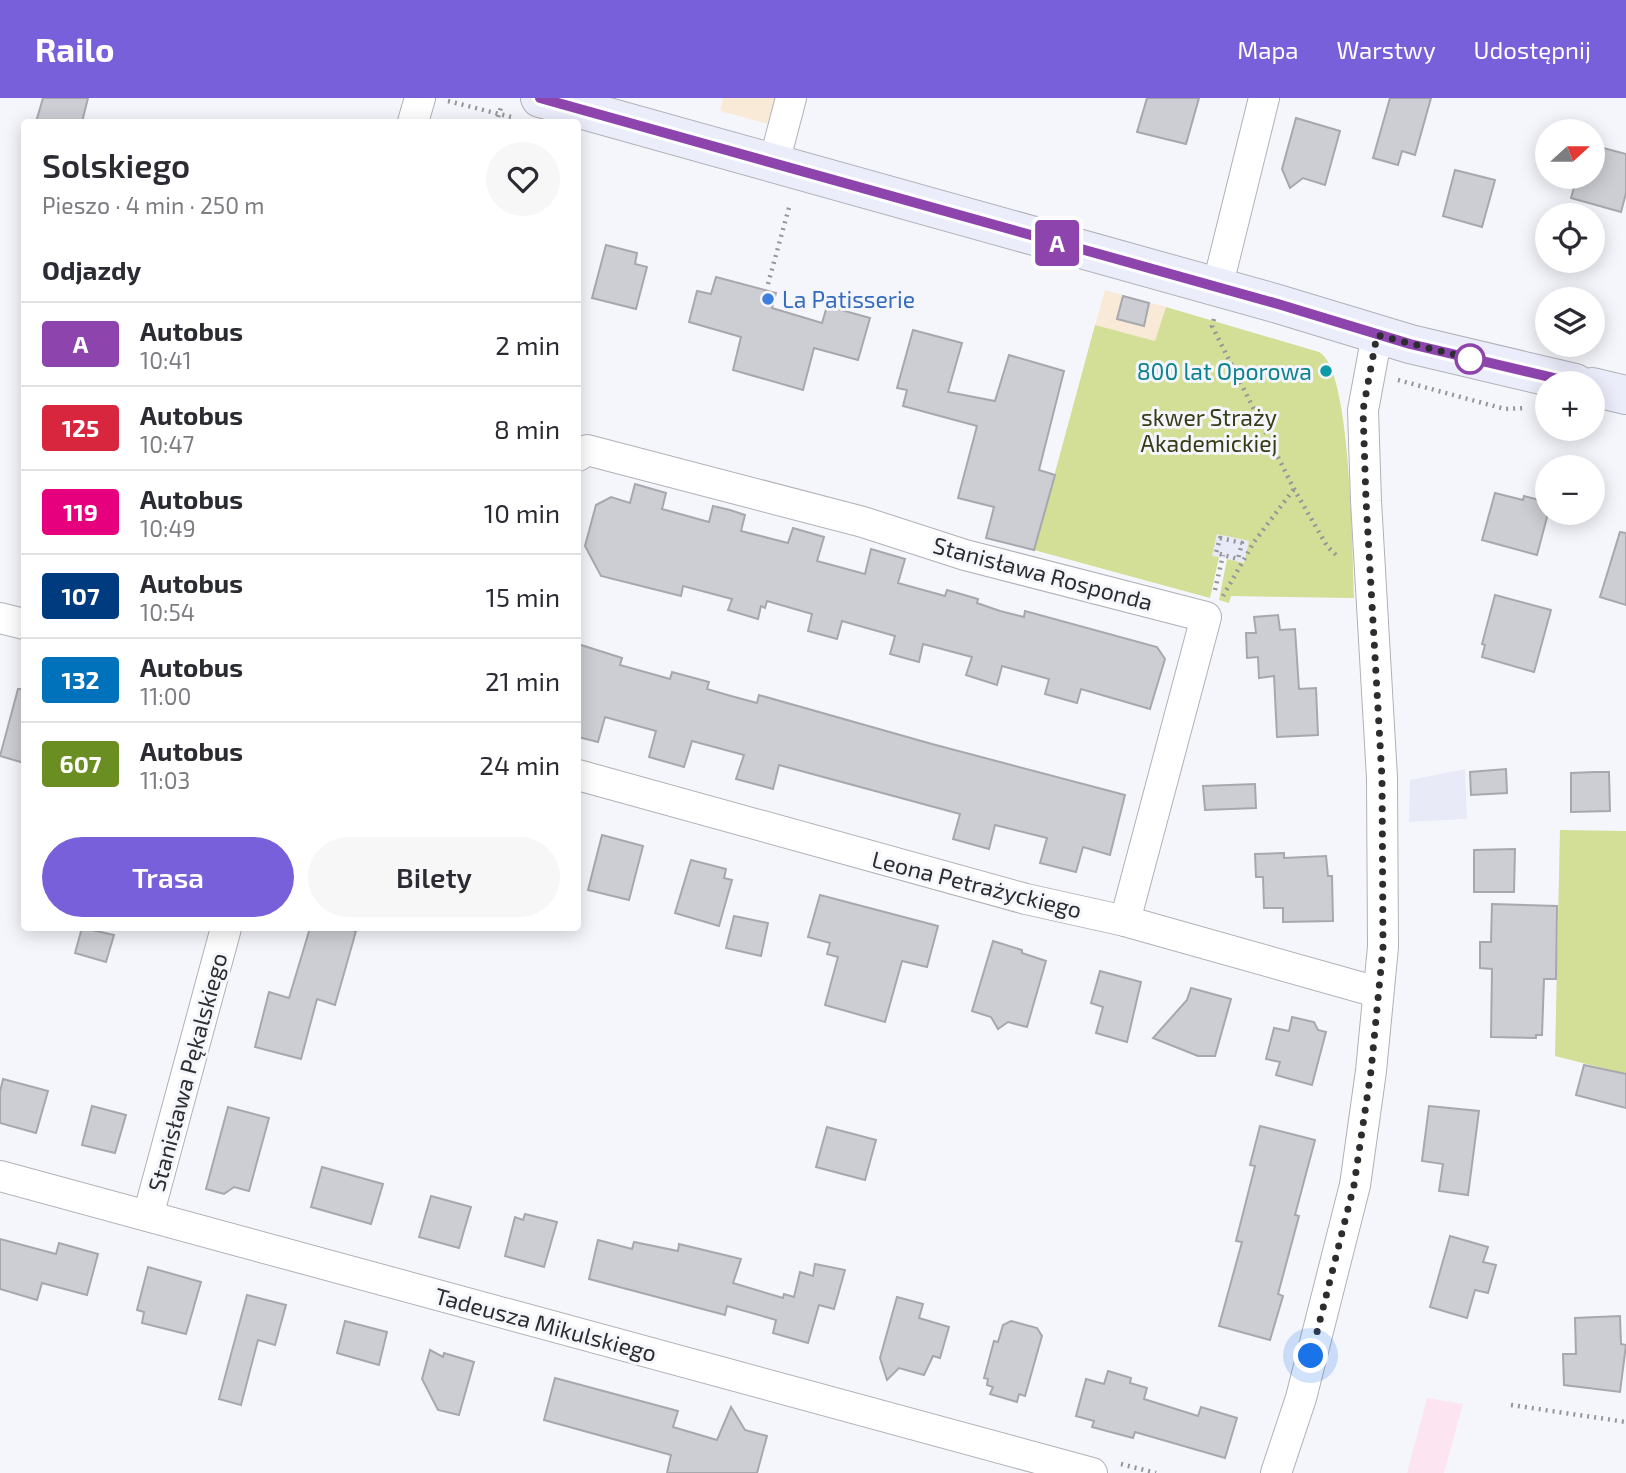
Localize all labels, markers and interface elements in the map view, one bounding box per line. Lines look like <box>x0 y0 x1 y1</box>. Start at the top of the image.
text: Railo <box>35 29 115 69</box>
text: Mapa <box>1237 35 1299 64</box>
text: Warstwy <box>1337 35 1436 64</box>
text: Udostępnij <box>1474 35 1591 64</box>
north arrow <box>1535 119 1605 189</box>
map controls <box>1535 119 1605 525</box>
button: heart <box>486 142 560 216</box>
text: Solskiego <box>42 145 190 185</box>
text: Pieszo · 4 min · 250 m <box>42 191 264 219</box>
button: locate <box>1535 203 1605 273</box>
line badge: A <box>1034 220 1080 266</box>
text: A <box>1049 228 1065 257</box>
text: Odjazdy <box>42 254 141 285</box>
place label: La Patisserie <box>782 285 915 313</box>
button: layers <box>1535 287 1605 357</box>
marker: La Patisserie <box>760 291 776 307</box>
text: Autobus <box>140 315 243 346</box>
text: A <box>73 329 88 358</box>
text: 2 min <box>495 329 560 360</box>
unlabelled marker <box>1455 344 1485 374</box>
text: 10:41 <box>140 346 192 374</box>
place label: 800 lat Oporowa <box>1137 357 1312 385</box>
marker: 800 lat Oporowa <box>1318 363 1334 379</box>
button: + <box>1535 371 1605 441</box>
text: Autobus <box>140 399 243 430</box>
park label: skwer Straży Akademickiej <box>1141 403 1277 457</box>
text: 125 <box>62 413 99 442</box>
text: 8 min <box>494 413 560 444</box>
text: 10:47 <box>140 430 194 458</box>
button: − <box>1535 455 1605 525</box>
text: Autobus <box>140 483 243 514</box>
text: 119 <box>63 497 98 526</box>
text: 10 min <box>484 497 560 528</box>
text: 10:49 <box>140 514 196 542</box>
street label: Stanisława Rosponda <box>930 530 1156 616</box>
text: Autobus <box>140 567 243 598</box>
text: 107 <box>61 581 100 610</box>
text: 15 min <box>486 581 560 612</box>
text: 10:54 <box>140 598 195 626</box>
text: Autobus <box>140 651 243 682</box>
text: 132 <box>62 665 99 694</box>
text: 21 min <box>485 665 560 696</box>
text: 11:00 <box>140 682 191 710</box>
text: Autobus <box>140 735 243 766</box>
text: 607 <box>60 749 101 778</box>
text: 24 min <box>479 749 560 780</box>
text: 11:03 <box>140 766 190 794</box>
button: Trasa <box>42 837 294 917</box>
button: Bilety <box>308 837 560 917</box>
street label: Leona Petrażyckiego <box>869 844 1085 924</box>
street label: Stanisława Pękalskiego <box>142 950 232 1194</box>
street label: Tadeusza Mikulskiego <box>432 1281 660 1367</box>
your location <box>1293 1338 1328 1373</box>

